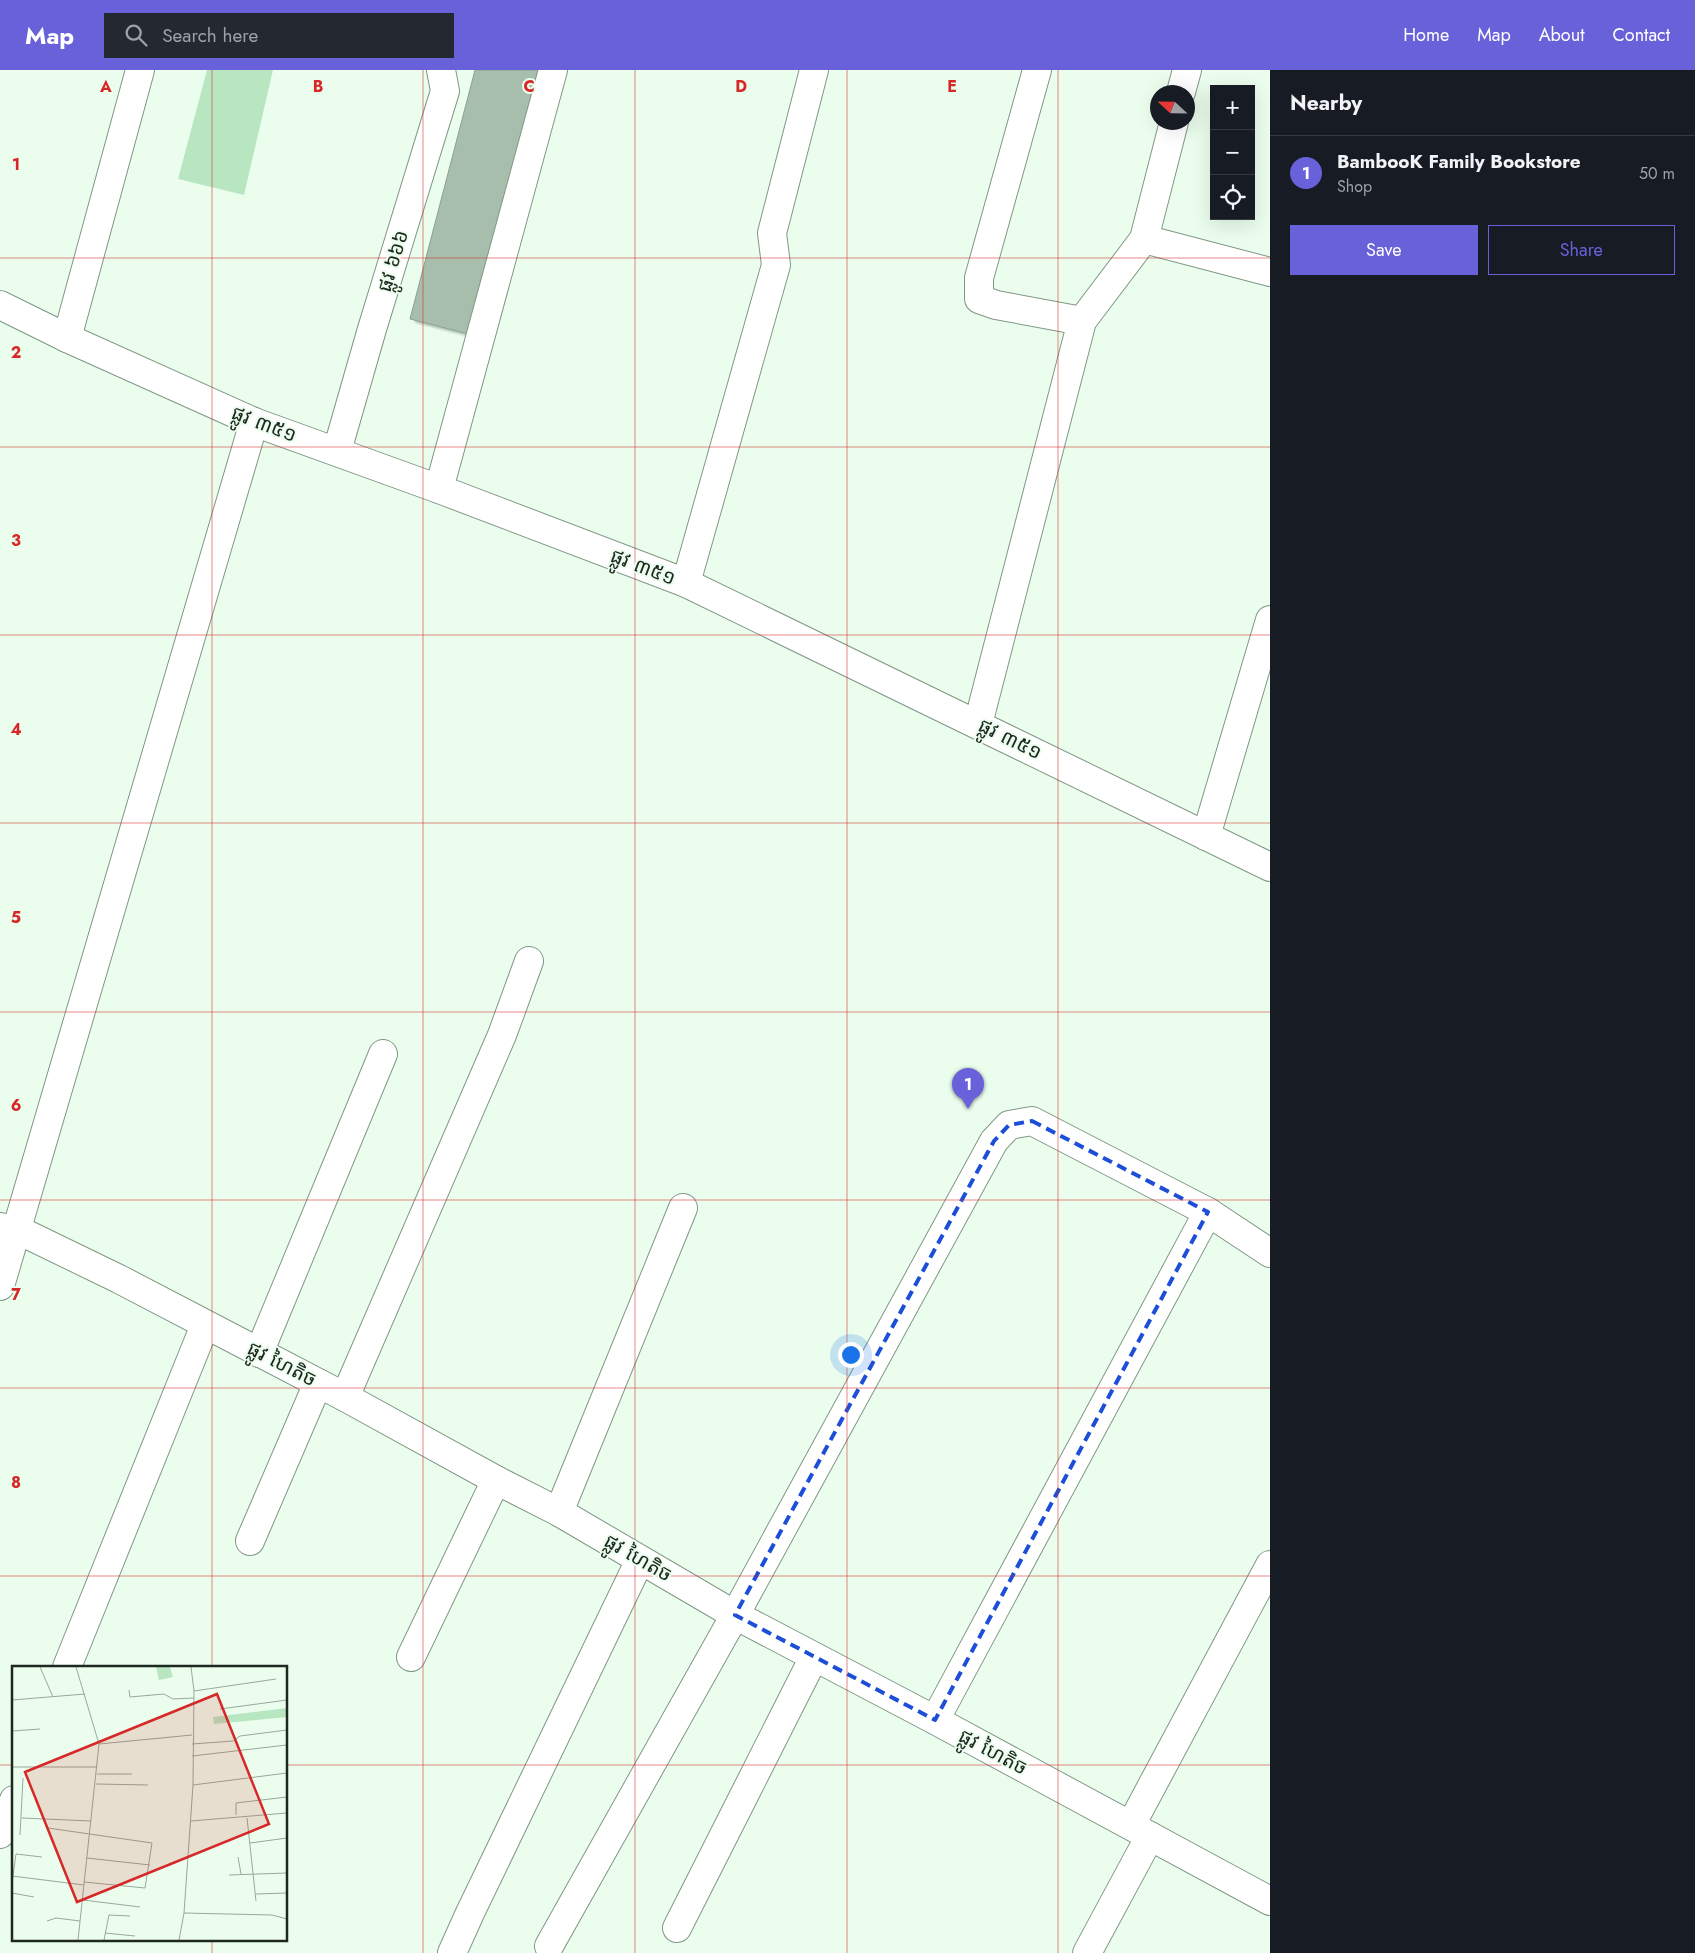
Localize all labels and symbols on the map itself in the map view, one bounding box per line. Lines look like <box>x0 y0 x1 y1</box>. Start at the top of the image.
text: A <box>99 75 112 98</box>
text: B <box>313 75 323 98</box>
text: C <box>523 75 535 98</box>
text: D <box>735 75 747 98</box>
text: E <box>947 75 957 98</box>
north arrow <box>1150 85 1195 130</box>
text: 1 <box>12 153 20 176</box>
street label: ផ្លូវ ៦៦៦ <box>370 226 420 297</box>
text: 2 <box>11 341 21 364</box>
street label: ផ្លូវ ៣៥១ <box>226 398 301 453</box>
text: 3 <box>11 529 21 552</box>
street label: ផ្លូវ ៣៥១ <box>605 541 680 596</box>
street label: ផ្លូវ ៣៥១ <box>971 711 1047 770</box>
text: 4 <box>10 718 22 741</box>
text: 5 <box>11 906 21 929</box>
pin: 1 <box>952 1068 984 1109</box>
text: 6 <box>11 1094 21 1117</box>
text: 7 <box>11 1283 21 1306</box>
street label: ផ្លូវ ហៃតិច <box>240 1334 322 1397</box>
your location <box>838 1342 864 1368</box>
text: 8 <box>11 1471 21 1494</box>
street label: ផ្លូវ ហៃតិច <box>597 1527 678 1593</box>
inset map <box>12 1666 288 1940</box>
street label: ផ្លូវ ហៃតិច <box>951 1722 1033 1786</box>

